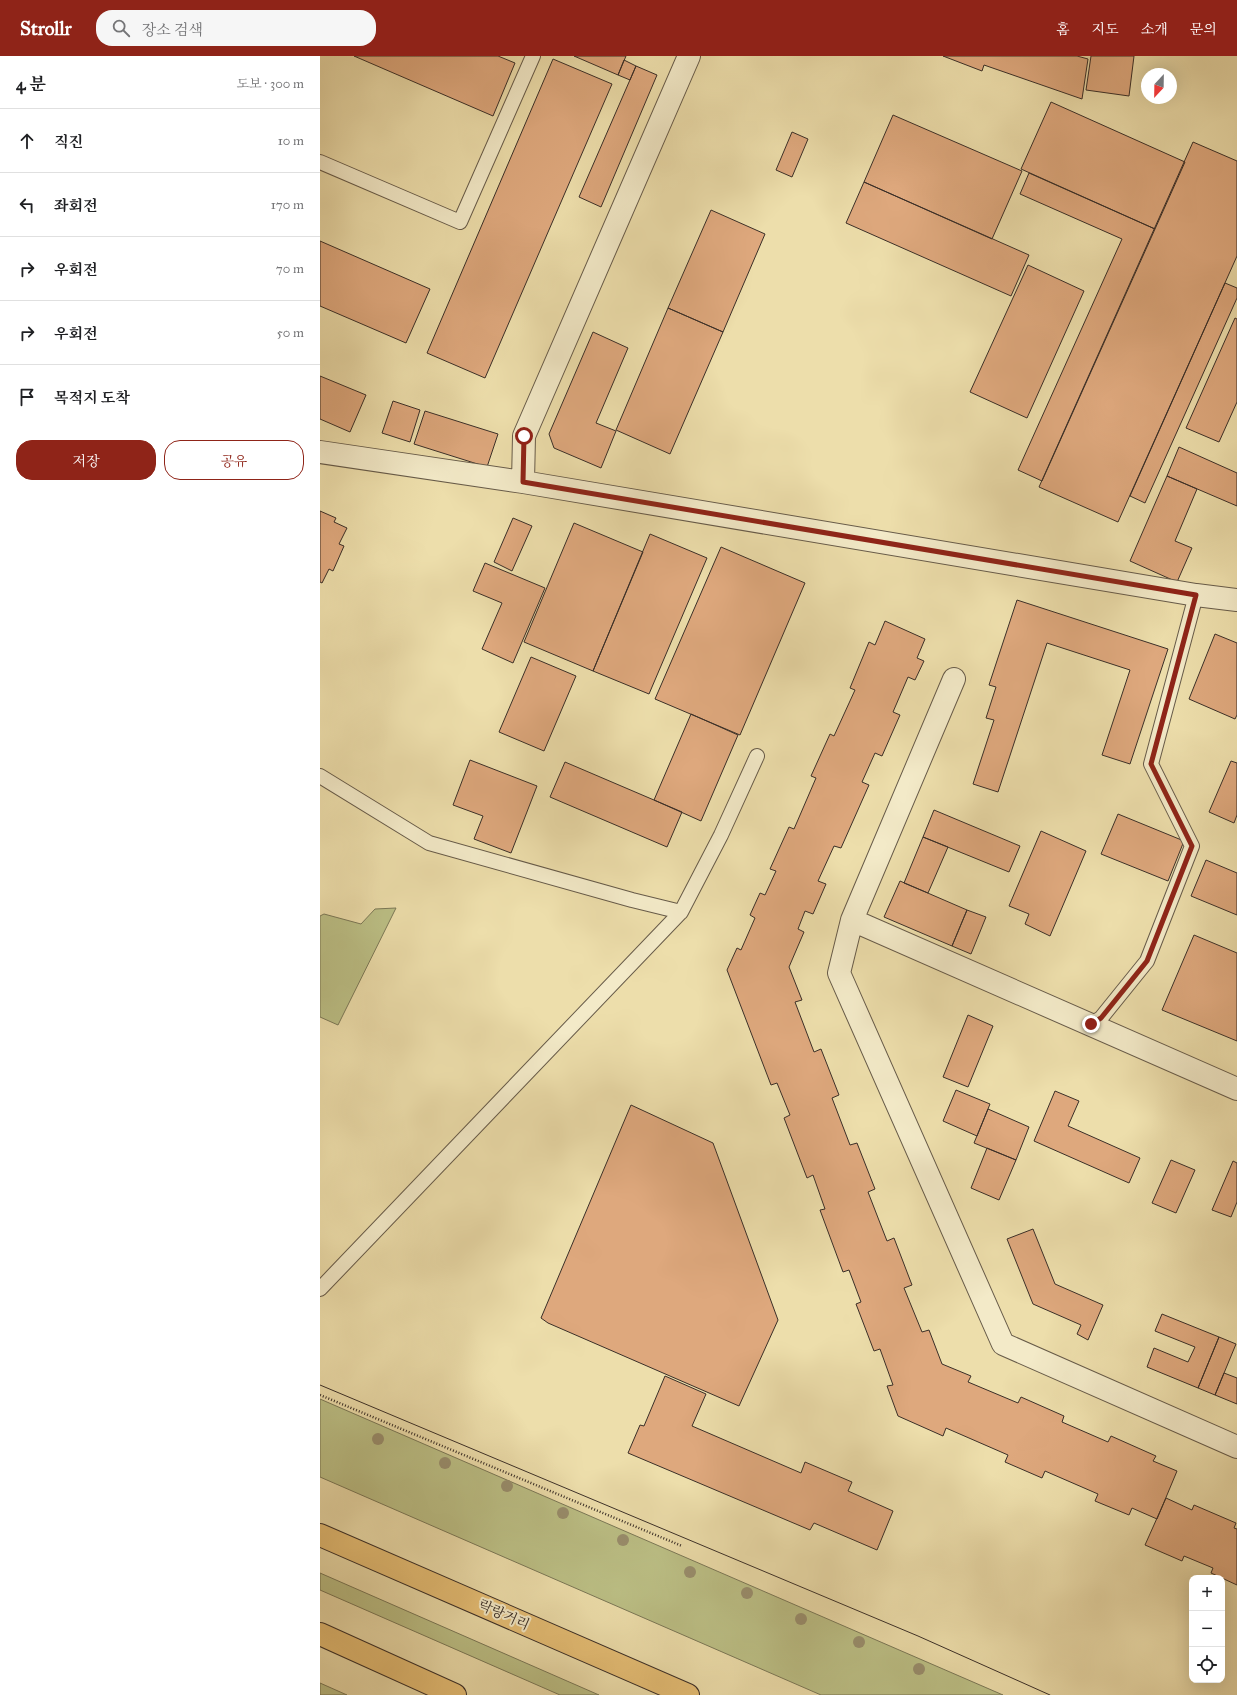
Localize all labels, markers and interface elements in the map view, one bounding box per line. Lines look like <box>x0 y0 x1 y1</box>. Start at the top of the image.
search box <box>96 10 376 46</box>
text: Strollr <box>20 17 72 40</box>
icon: search <box>110 17 132 39</box>
text: 장소 검색 <box>142 21 203 39</box>
text: 홈 <box>1056 21 1070 38</box>
text: 지도 <box>1092 21 1119 38</box>
text: 소개 <box>1141 21 1168 38</box>
text: 문의 <box>1190 21 1217 38</box>
north arrow <box>1141 68 1177 104</box>
text: 4 분 <box>16 74 46 95</box>
text: 도보 · 300 m <box>236 76 304 92</box>
icon: ahead <box>16 130 38 152</box>
text: 직진 <box>54 133 83 151</box>
text: 10 m <box>278 133 304 149</box>
icon: left <box>16 194 38 216</box>
text: 좌회전 <box>54 197 97 215</box>
text: 170 m <box>271 197 304 213</box>
icon: right <box>16 258 38 280</box>
text: 우회전 <box>54 261 97 279</box>
text: 70 m <box>276 261 304 277</box>
icon: right <box>16 322 38 344</box>
text: 우회전 <box>54 325 97 343</box>
text: 50 m <box>277 325 304 341</box>
icon: arrive <box>16 386 38 408</box>
text: 목적지 도착 <box>54 389 130 407</box>
route start <box>515 427 533 445</box>
button: 저장 <box>16 440 156 480</box>
button: 공유 <box>164 440 304 480</box>
route end <box>1082 1015 1100 1033</box>
map controls <box>1189 1575 1225 1683</box>
button: + <box>1189 1575 1225 1611</box>
street label: 락랑거리 <box>476 1596 532 1634</box>
button: − <box>1189 1611 1225 1647</box>
button: locate <box>1189 1647 1225 1683</box>

